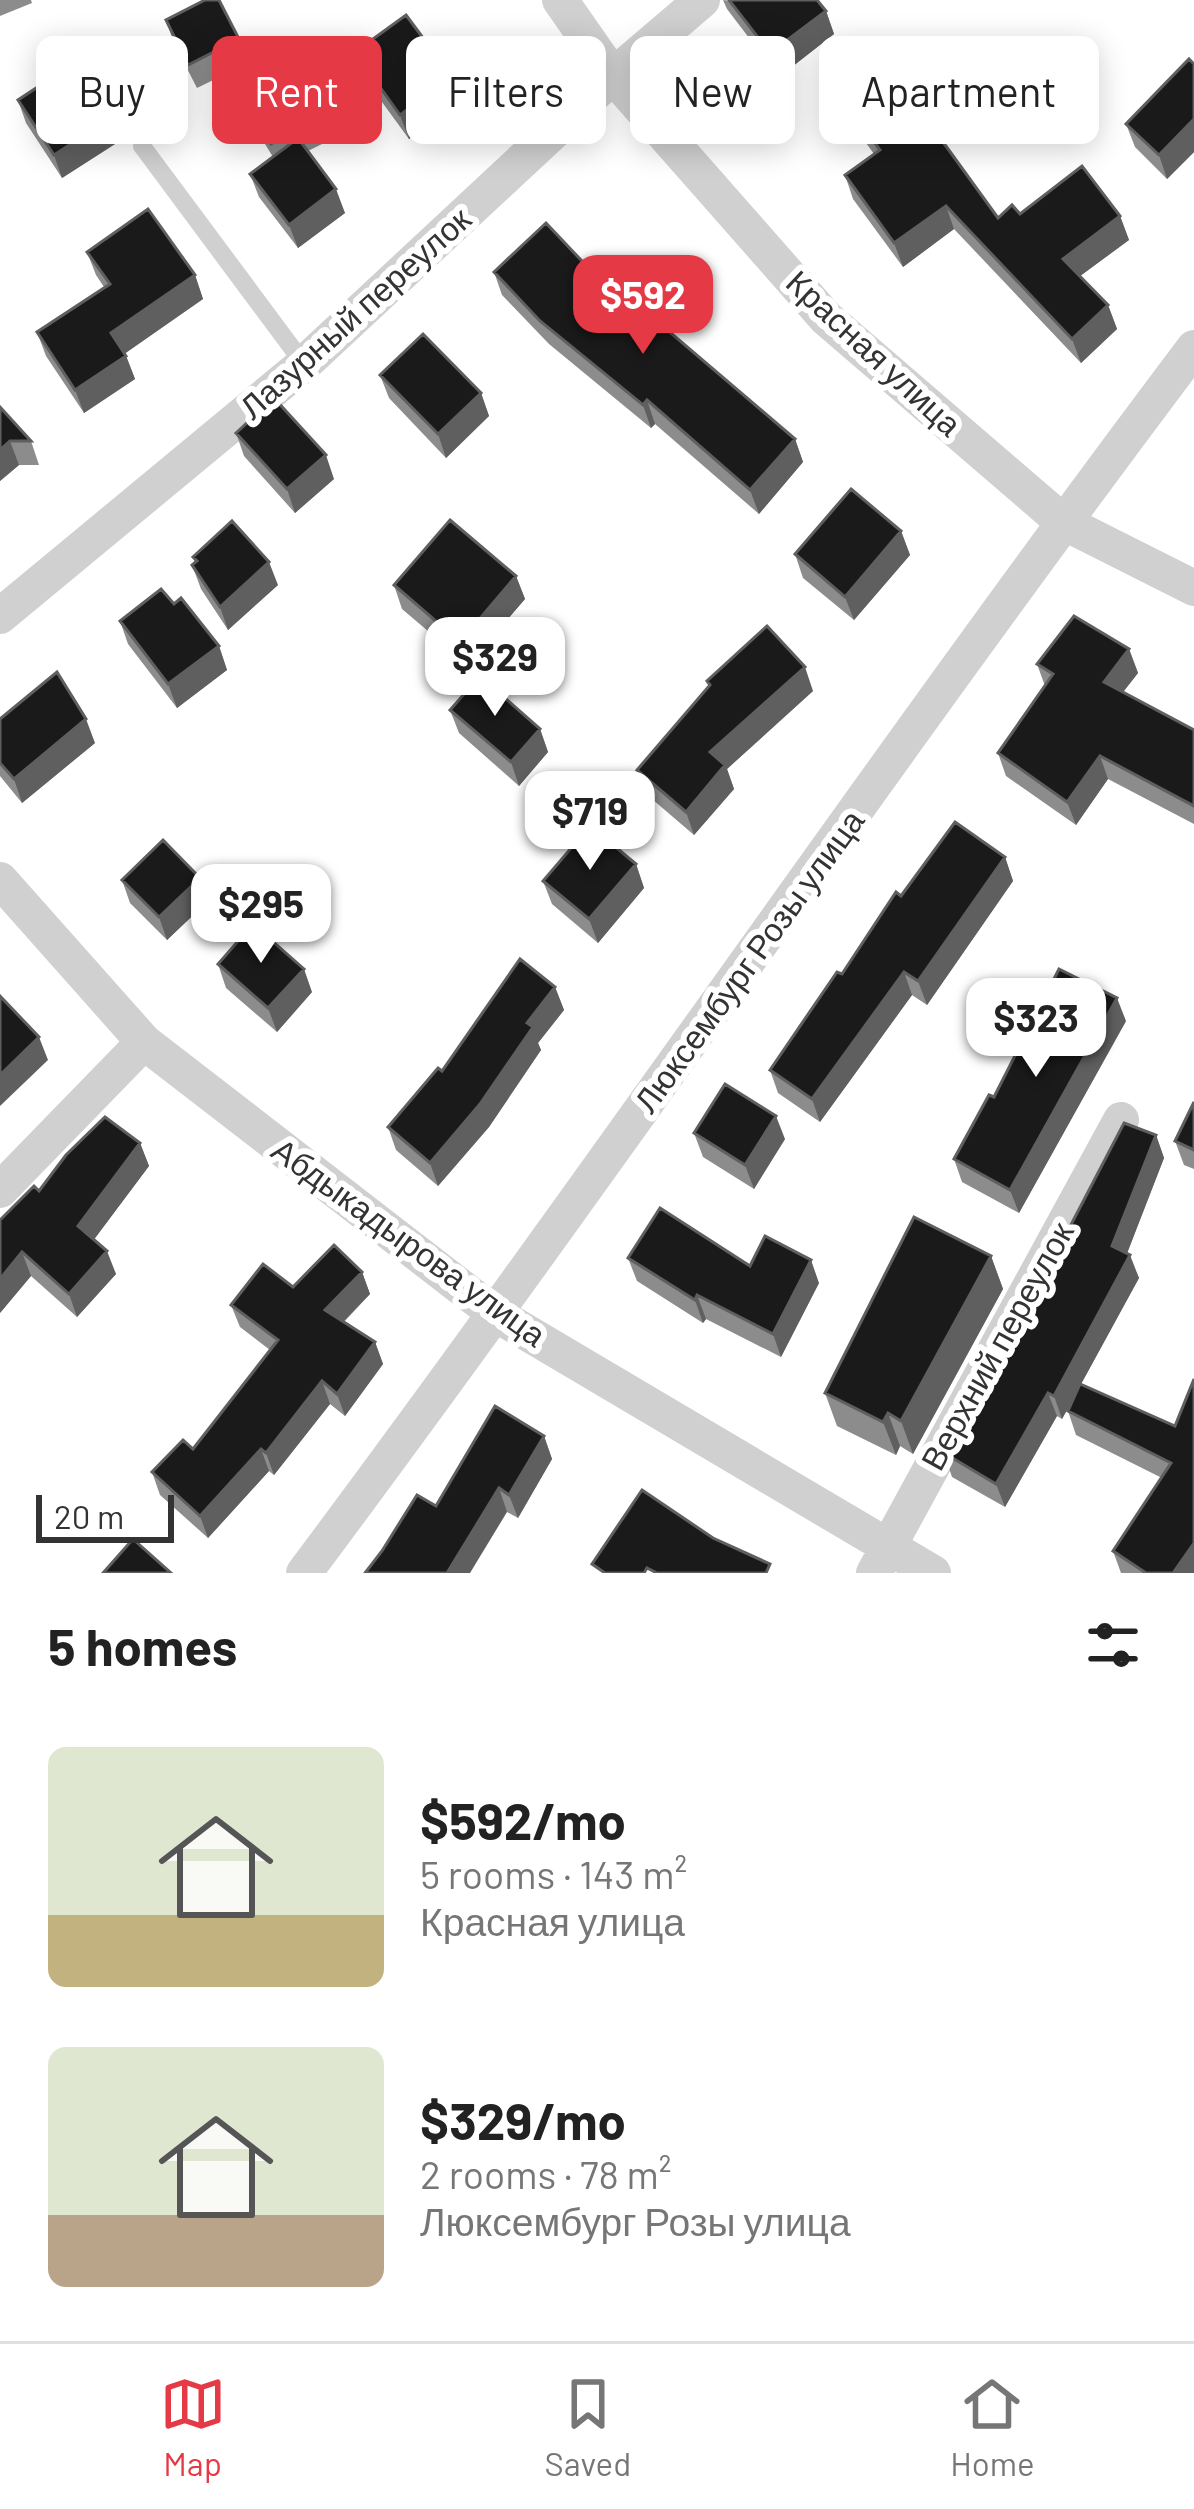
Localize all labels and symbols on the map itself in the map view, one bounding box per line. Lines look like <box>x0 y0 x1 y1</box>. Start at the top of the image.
street label: Лазурный переулок <box>231 198 478 426</box>
pin: $592 <box>572 255 714 357</box>
street label: Красная улица <box>779 261 971 444</box>
pin: $329 <box>424 617 566 719</box>
pin: $719 <box>519 771 661 873</box>
street label: Люксембург Розы улица <box>625 801 872 1120</box>
pin: $295 <box>190 864 332 966</box>
pin: $323 <box>965 978 1107 1080</box>
street label: Абдыкадырова улица <box>265 1128 555 1354</box>
street label: Верхний переулок <box>911 1214 1081 1476</box>
scale bar <box>36 1489 174 1542</box>

